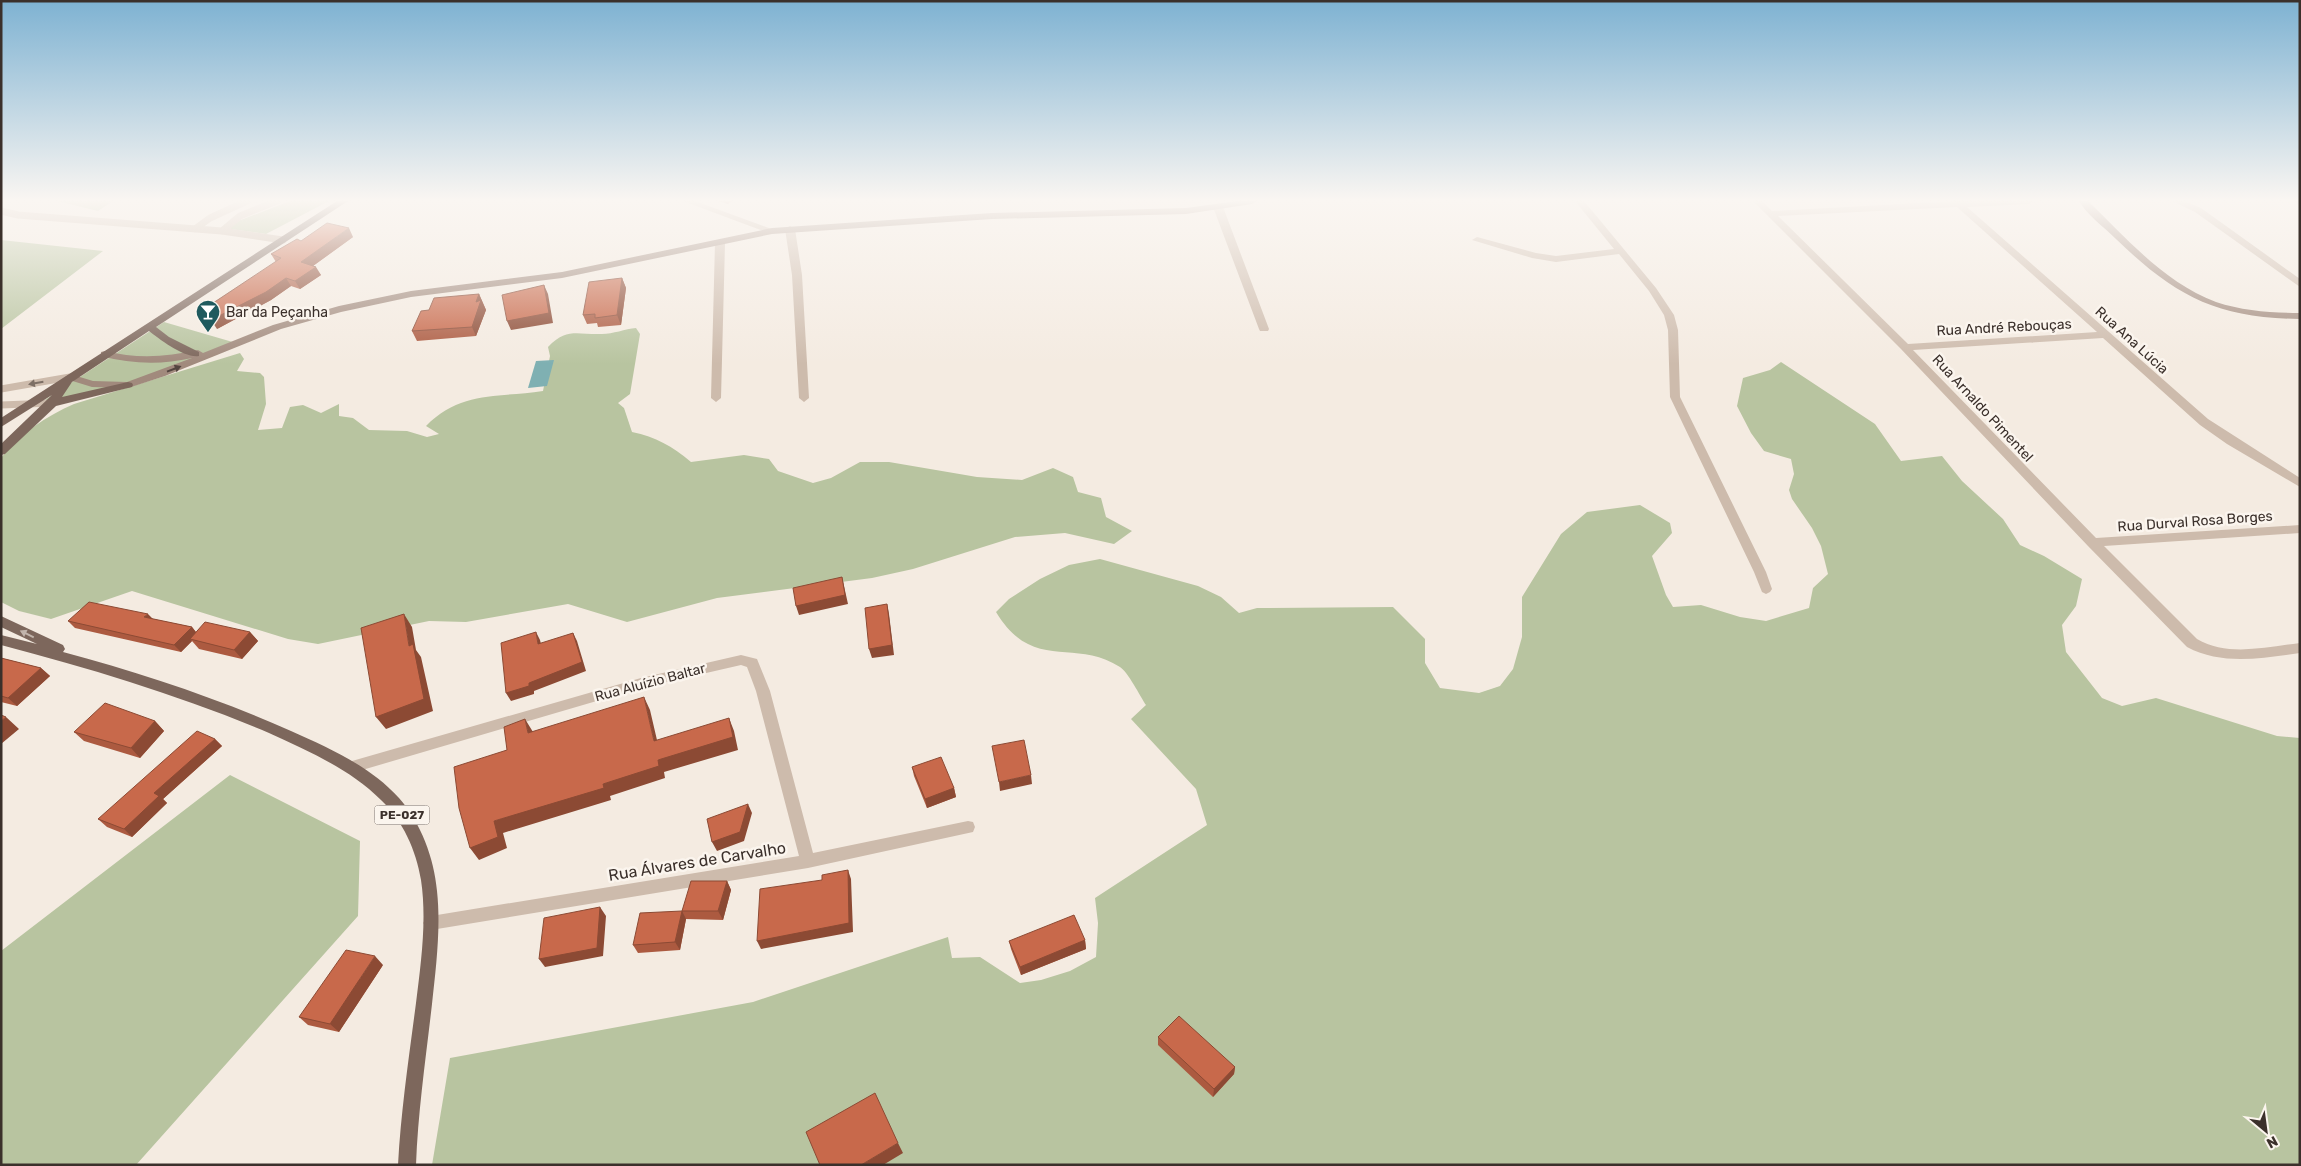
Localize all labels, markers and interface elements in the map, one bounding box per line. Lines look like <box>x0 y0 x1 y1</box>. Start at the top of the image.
bar icon: Bar da Peçanha <box>195 299 221 333</box>
street label: Rua Ana Lúcia <box>2092 303 2172 378</box>
place label: Bar da Peçanha <box>226 304 328 321</box>
street label: Rua André Rebouças <box>1936 315 2072 340</box>
street label: Rua Arnaldo Pimentel <box>1929 351 2037 465</box>
one-way arrow <box>167 365 182 373</box>
one-way arrow <box>27 380 43 388</box>
street label: Rua Durval Rosa Borges <box>2117 508 2273 535</box>
one-way arrow <box>20 630 34 638</box>
street label: Rua Aluízio Baltar <box>593 659 708 705</box>
road number: PE-027 <box>374 806 430 824</box>
street label: Rua Álvares de Carvalho <box>607 838 787 885</box>
north arrow <box>2241 1106 2291 1156</box>
text: N <box>2264 1132 2281 1152</box>

